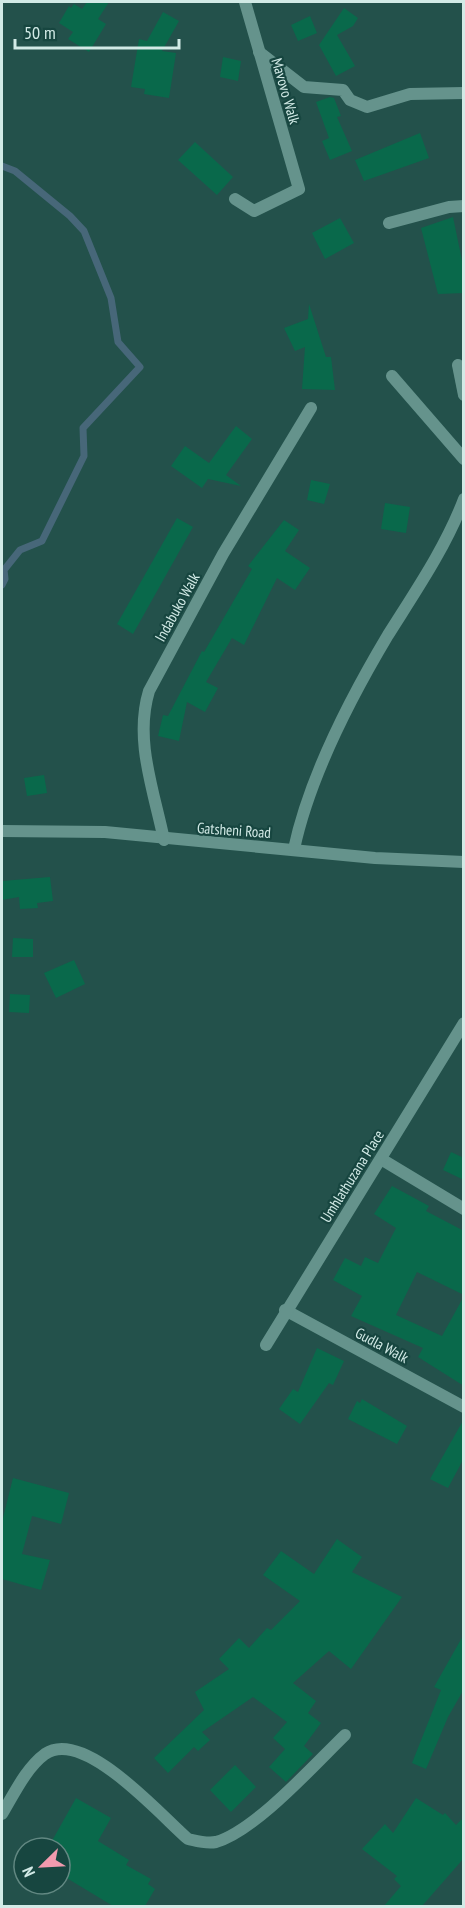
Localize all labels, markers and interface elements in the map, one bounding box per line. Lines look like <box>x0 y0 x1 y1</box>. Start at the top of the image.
scale bar <box>15 12 178 50</box>
text: 50 m <box>24 21 56 44</box>
street label: Mavovo Walk <box>268 56 305 126</box>
street label: Indabuko Walk <box>150 569 204 645</box>
street label: Gatsheni Road <box>196 818 272 842</box>
street label: Umhlathuzana Place <box>316 1126 388 1226</box>
street label: Gudla Walk <box>352 1323 412 1367</box>
north arrow <box>12 1836 72 1896</box>
text: N <box>17 1864 39 1880</box>

